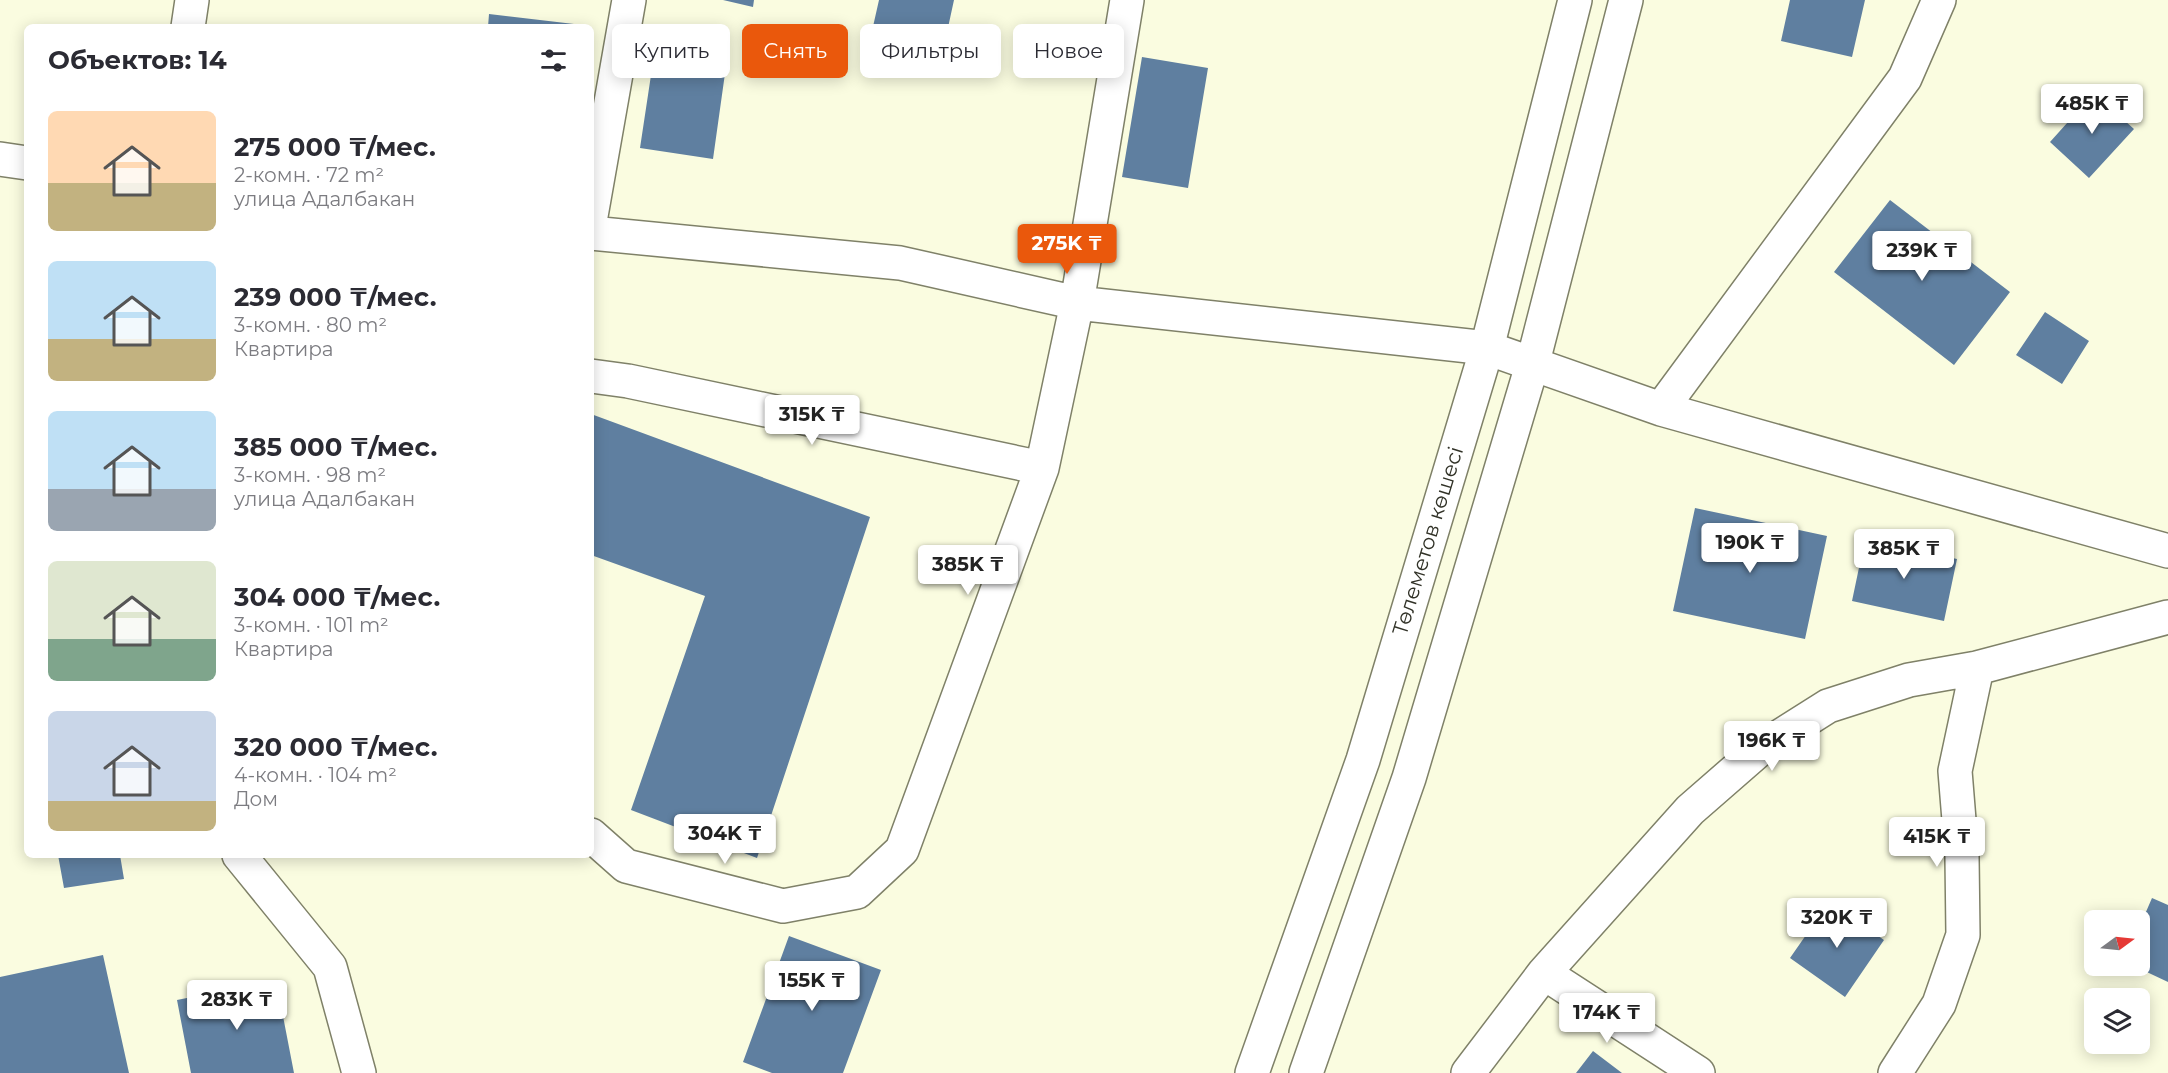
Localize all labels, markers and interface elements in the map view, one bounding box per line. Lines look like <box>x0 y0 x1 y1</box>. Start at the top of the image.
chip: Купить <box>612 24 730 78</box>
chip: Снять <box>742 24 848 78</box>
chip: Фильтры <box>860 24 1001 78</box>
chip: Новое <box>1013 24 1124 78</box>
text: Объектов: 14 <box>48 44 227 76</box>
icon: filters <box>537 44 570 77</box>
pin: 485K ₸ <box>2043 84 2141 135</box>
text: 485K ₸ <box>2055 91 2129 115</box>
text: 275 000 ₸/мес. <box>234 131 436 163</box>
icon: home <box>96 135 168 207</box>
text: 2-комн. · 72 m² <box>234 163 384 187</box>
text: улица Адалбакан <box>234 187 415 211</box>
pin: 275K ₸ <box>1018 224 1116 275</box>
text: 275K ₸ <box>1032 231 1102 255</box>
pin: 239K ₸ <box>1873 231 1971 282</box>
text: 239K ₸ <box>1886 238 1958 262</box>
text: 239 000 ₸/мес. <box>234 281 437 313</box>
icon: home <box>96 285 168 357</box>
text: 3-комн. · 80 m² <box>234 313 387 337</box>
text: Квартира <box>234 337 334 361</box>
pin: 315K ₸ <box>763 395 861 446</box>
text: 315K ₸ <box>779 402 845 426</box>
text: 385 000 ₸/мес. <box>234 431 437 463</box>
icon: home <box>96 435 168 507</box>
street label: Төлеметов көшесі <box>1387 443 1468 638</box>
text: 3-комн. · 98 m² <box>234 463 386 487</box>
text: улица Адалбакан <box>234 487 415 511</box>
pin: 190K ₸ <box>1701 523 1799 574</box>
pin: 385K ₸ <box>1855 529 1953 580</box>
text: 190K ₸ <box>1715 530 1785 554</box>
text: 385K ₸ <box>1868 536 1940 560</box>
pin: 385K ₸ <box>919 545 1017 596</box>
text: 385K ₸ <box>932 552 1004 576</box>
text: 304 000 ₸/мес. <box>234 581 440 613</box>
icon: home <box>96 585 168 657</box>
text: 3-комн. · 101 m² <box>234 613 389 637</box>
text: Квартира <box>234 637 334 661</box>
pin: 196K ₸ <box>1723 721 1821 772</box>
text: 196K ₸ <box>1738 728 1806 752</box>
text: 320 000 ₸/мес. <box>234 731 438 763</box>
icon: home <box>96 735 168 807</box>
text: 4-комн. · 104 m² <box>234 763 397 787</box>
text: Дом <box>234 787 278 811</box>
pin: 304K ₸ <box>676 814 774 865</box>
pin: 415K ₸ <box>1888 817 1986 868</box>
text: 304K ₸ <box>688 821 762 845</box>
text: 415K ₸ <box>1903 824 1971 848</box>
pin: 320K ₸ <box>1788 898 1886 949</box>
text: 320K ₸ <box>1801 905 1873 929</box>
north arrow <box>2084 910 2150 976</box>
map controls <box>2084 910 2150 1054</box>
pin: 155K ₸ <box>763 961 861 1012</box>
text: 155K ₸ <box>779 968 845 992</box>
pin: 283K ₸ <box>188 980 286 1031</box>
text: 283K ₸ <box>201 987 273 1011</box>
button: layers <box>2084 988 2150 1054</box>
pin: 174K ₸ <box>1558 993 1656 1044</box>
text: 174K ₸ <box>1573 1000 1641 1024</box>

